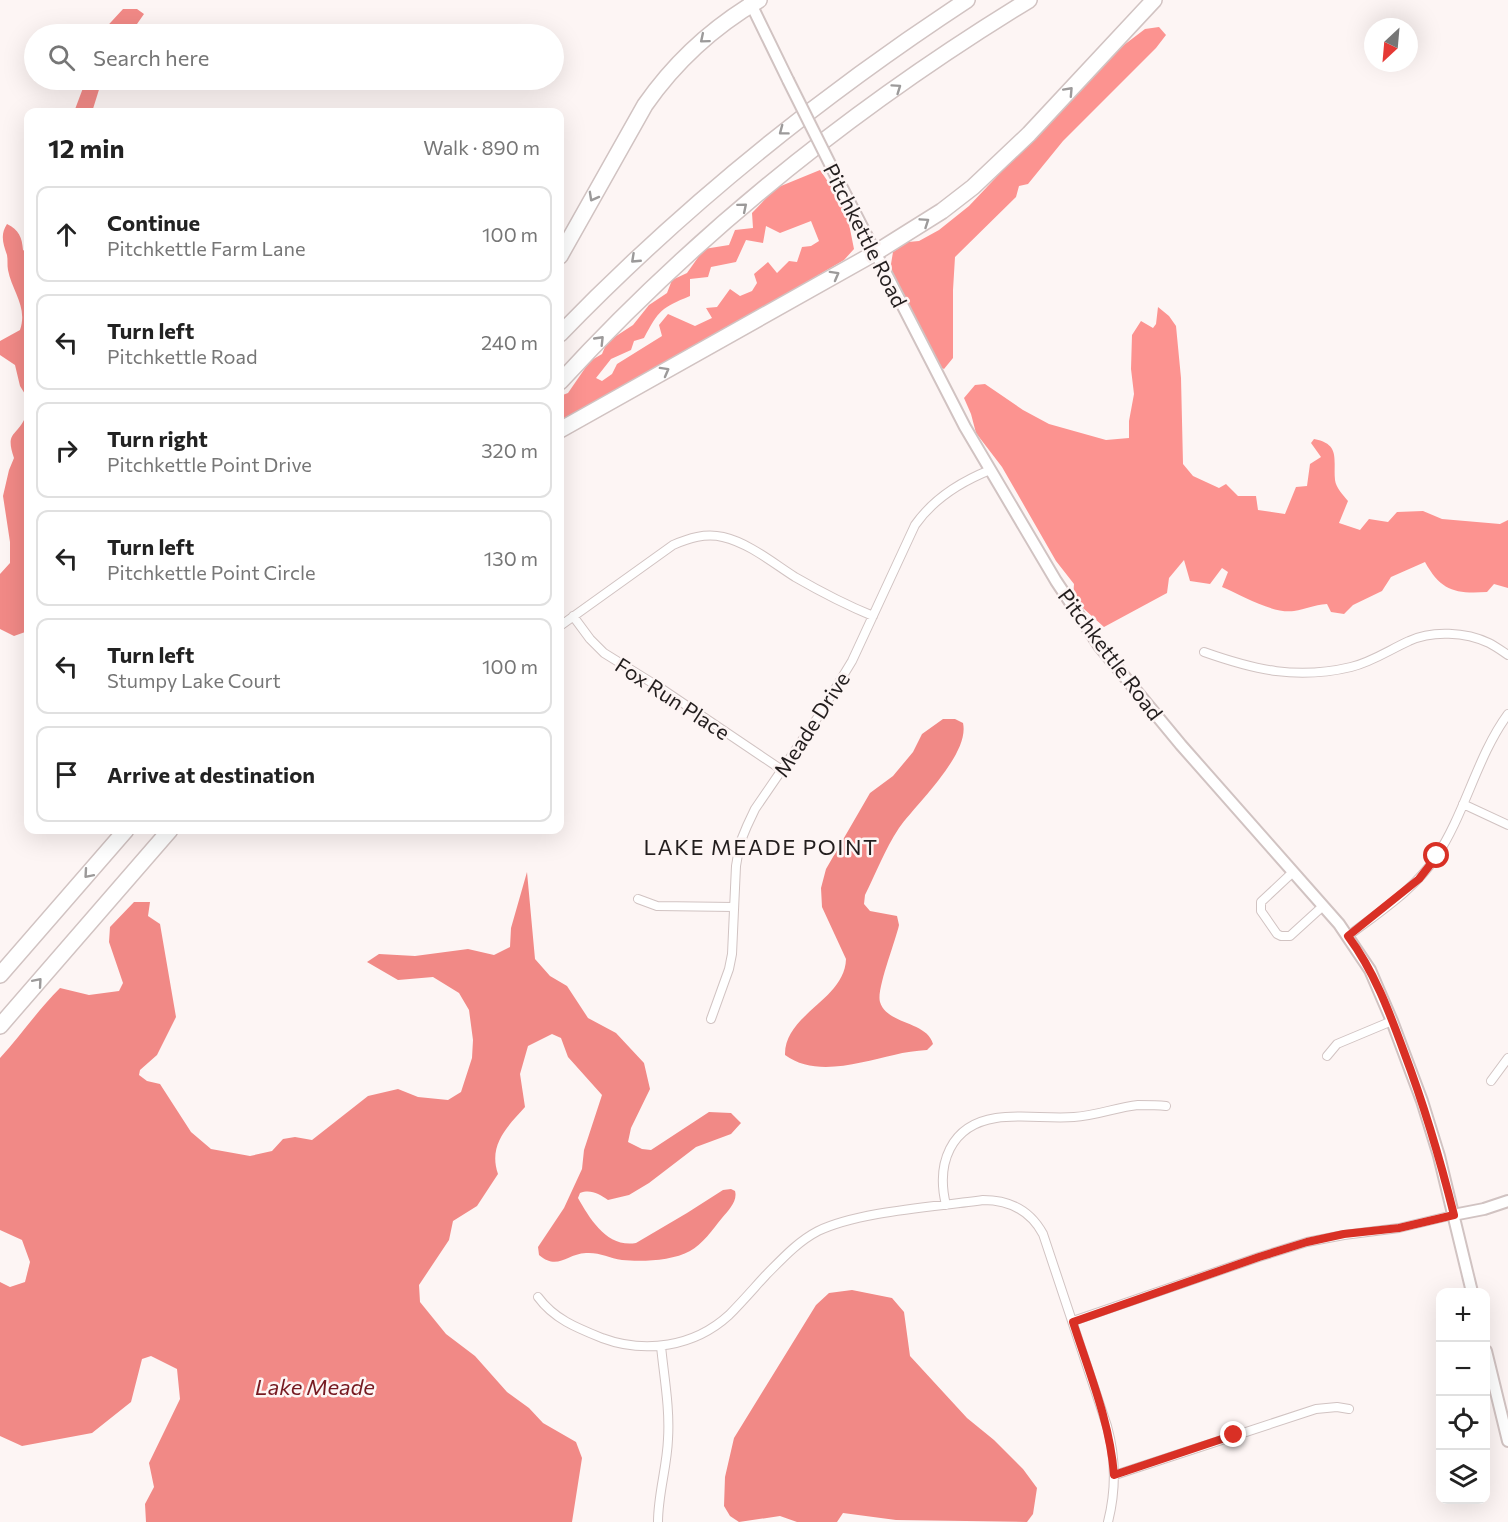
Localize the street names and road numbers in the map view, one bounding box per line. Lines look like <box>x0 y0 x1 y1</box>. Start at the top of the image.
street label: Pitchkettle Road <box>819 159 913 311</box>
street label: Pitchkettle Road <box>1053 583 1169 725</box>
street label: Fox Run Place <box>611 652 735 744</box>
street label: Meade Drive <box>768 667 854 781</box>

